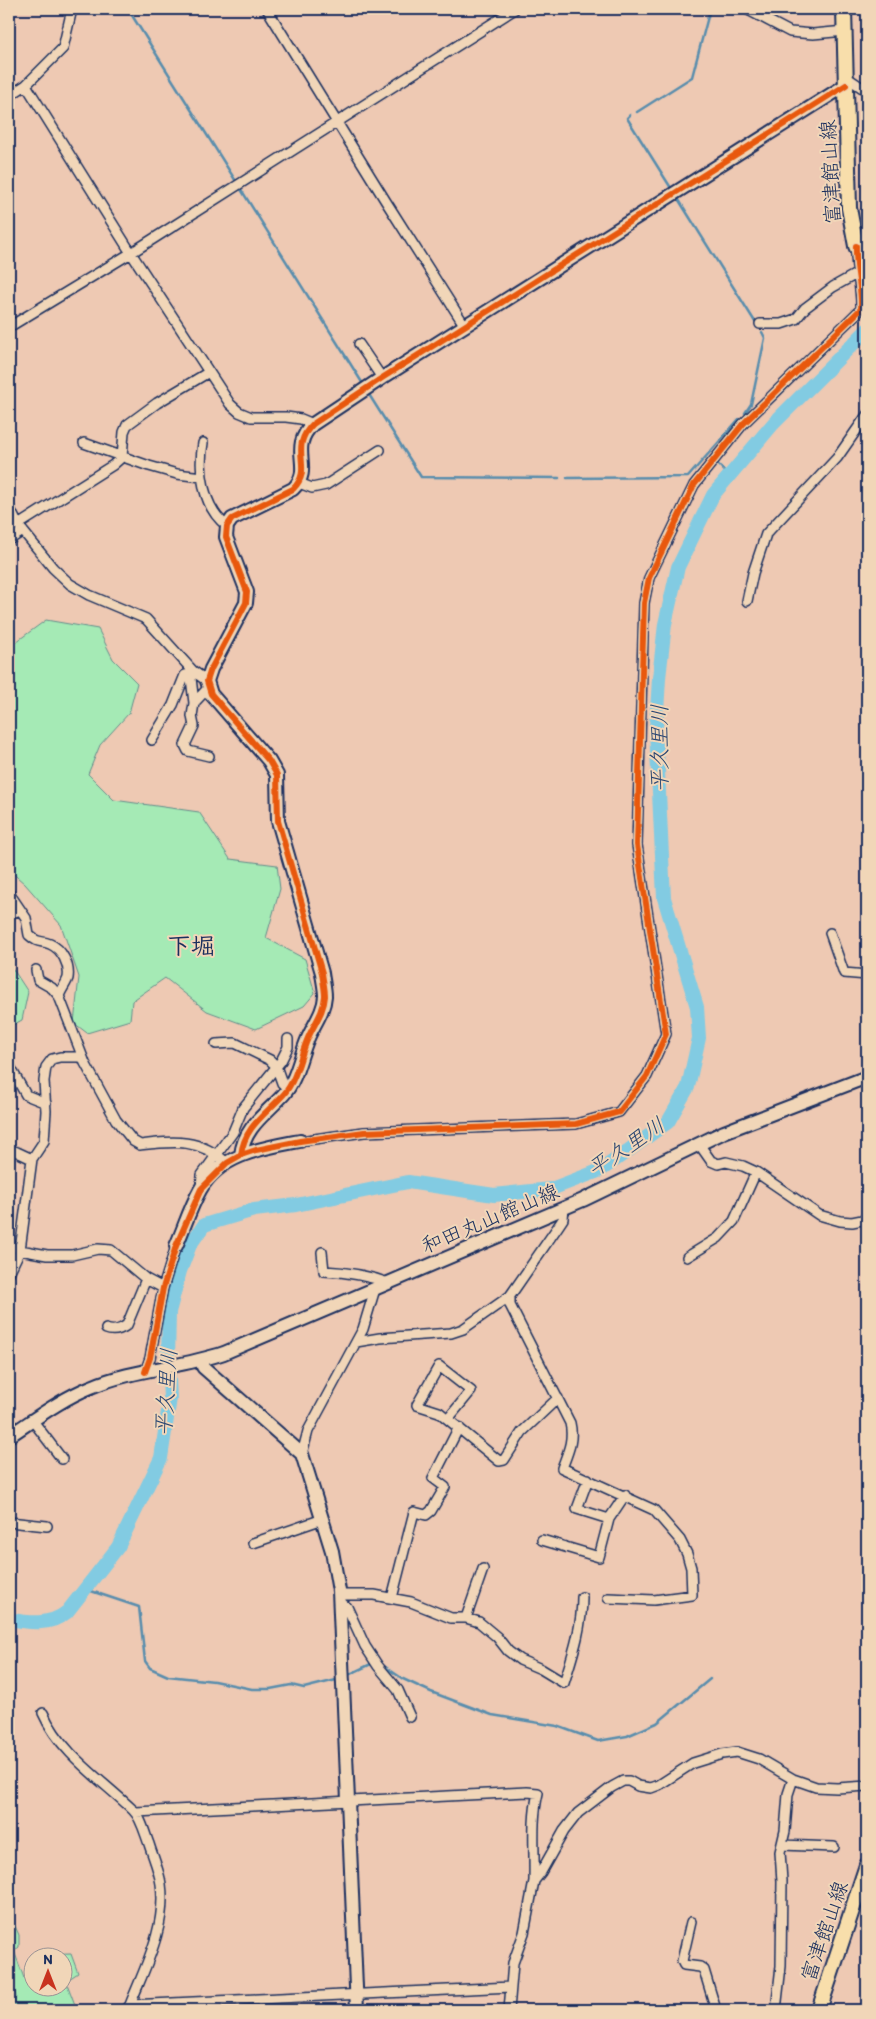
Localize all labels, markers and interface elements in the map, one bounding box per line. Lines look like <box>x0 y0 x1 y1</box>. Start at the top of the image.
street label: 富津館山線 <box>815 119 845 225</box>
water label: 平久里川 <box>646 704 673 792</box>
district label: 下堀 <box>167 931 215 960</box>
water label: 平久里川 <box>582 1111 670 1183</box>
street label: 和田丸山館山線 <box>417 1178 563 1258</box>
water label: 平久里川 <box>149 1347 183 1437</box>
street label: 富津館山線 <box>795 1877 853 1985</box>
north arrow <box>22 1946 72 1996</box>
text: N <box>43 1951 53 1968</box>

